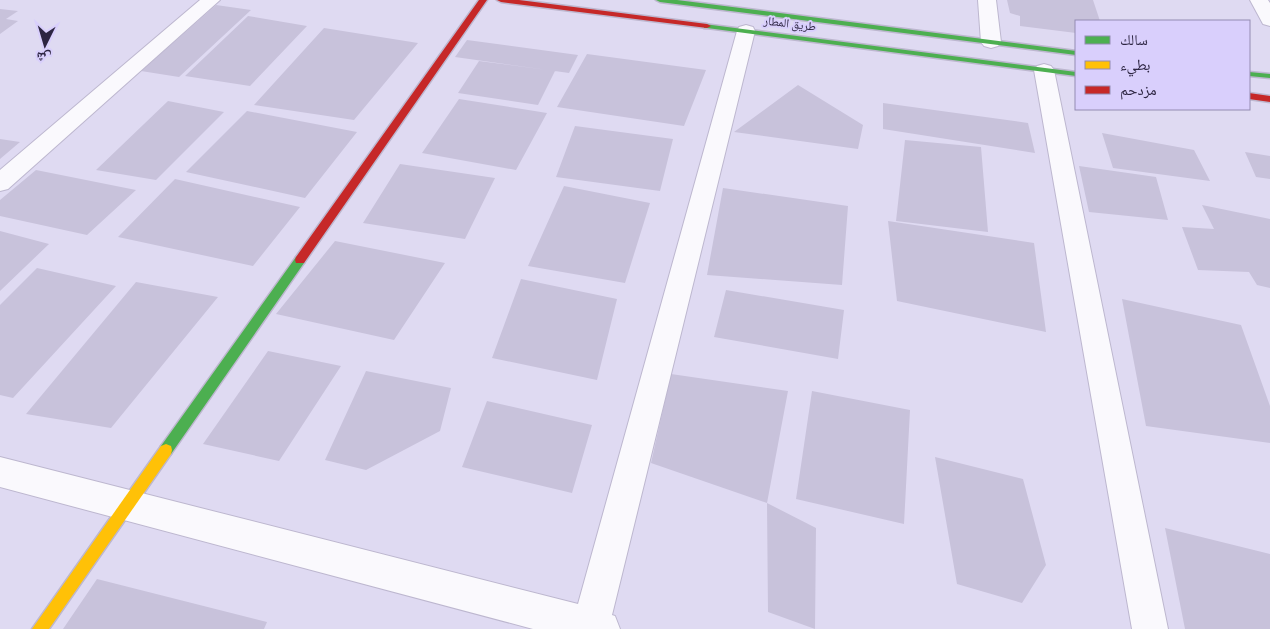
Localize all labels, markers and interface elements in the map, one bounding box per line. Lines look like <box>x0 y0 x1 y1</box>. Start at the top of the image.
street label: طريق المطار <box>762 12 817 34</box>
north arrow <box>20 20 70 70</box>
legend <box>1075 20 1250 110</box>
text: سالك <box>1120 30 1148 49</box>
text: ش <box>36 48 52 68</box>
text: بطيء <box>1120 55 1150 77</box>
text: مزدحم <box>1120 80 1157 100</box>

